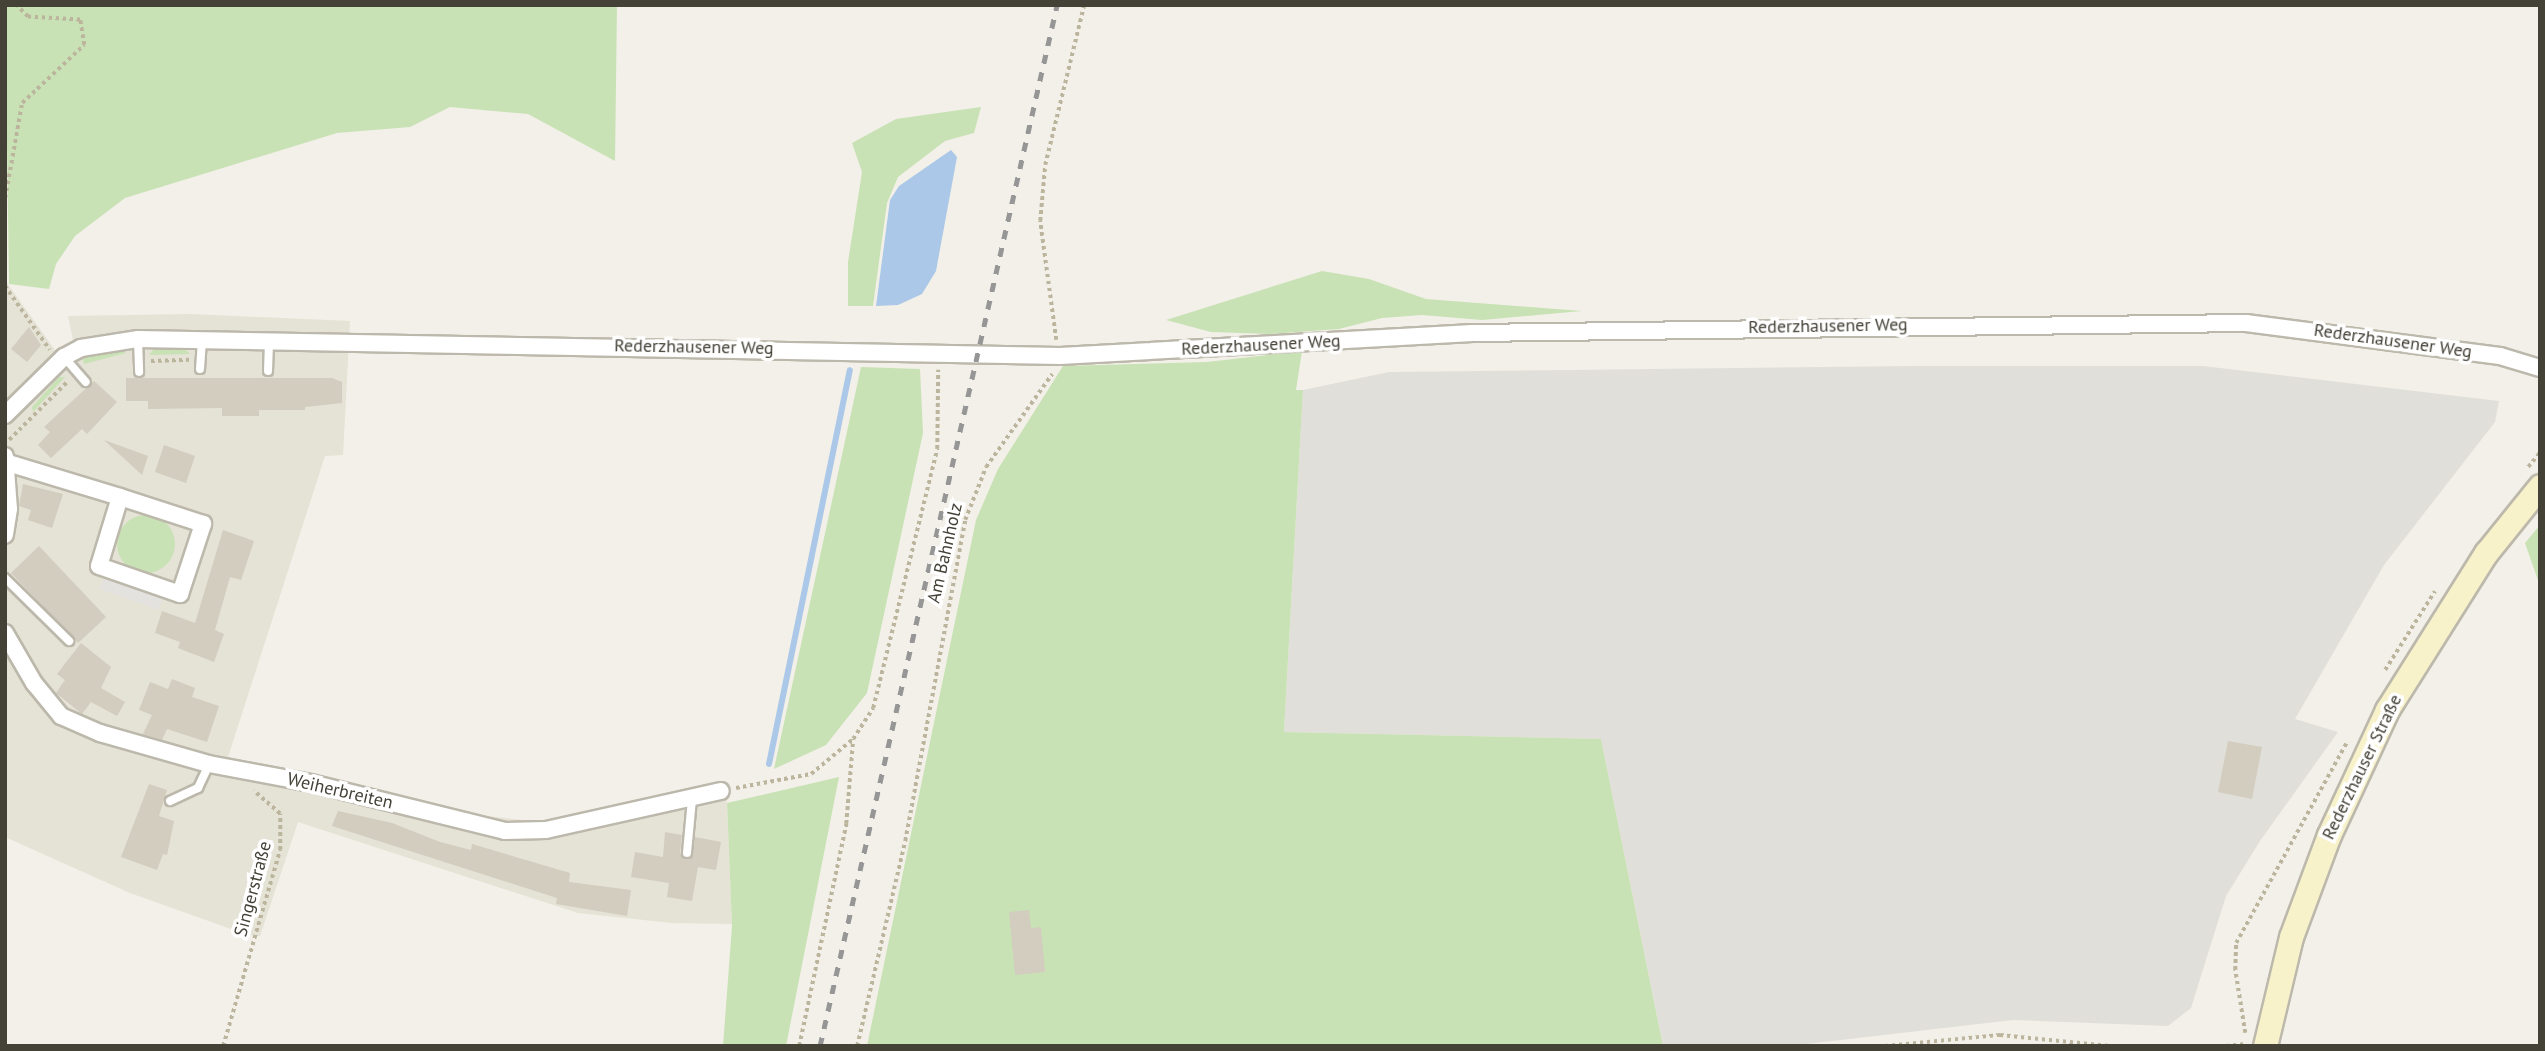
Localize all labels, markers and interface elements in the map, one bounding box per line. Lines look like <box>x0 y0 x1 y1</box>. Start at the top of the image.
street label: Rederzhausener Weg <box>1748 314 1908 338</box>
street label: Rederzhausener Weg <box>2312 319 2474 363</box>
street label: Rederzhausener Weg <box>1181 330 1341 360</box>
street label: Rederzhausener Weg <box>614 335 774 359</box>
street label: Am Bahnholz <box>923 501 967 605</box>
street label: Rederzhauser Straße <box>2318 691 2406 843</box>
street label: Weiherbreiten <box>285 768 395 814</box>
street label: Singerstraße <box>230 839 276 939</box>

